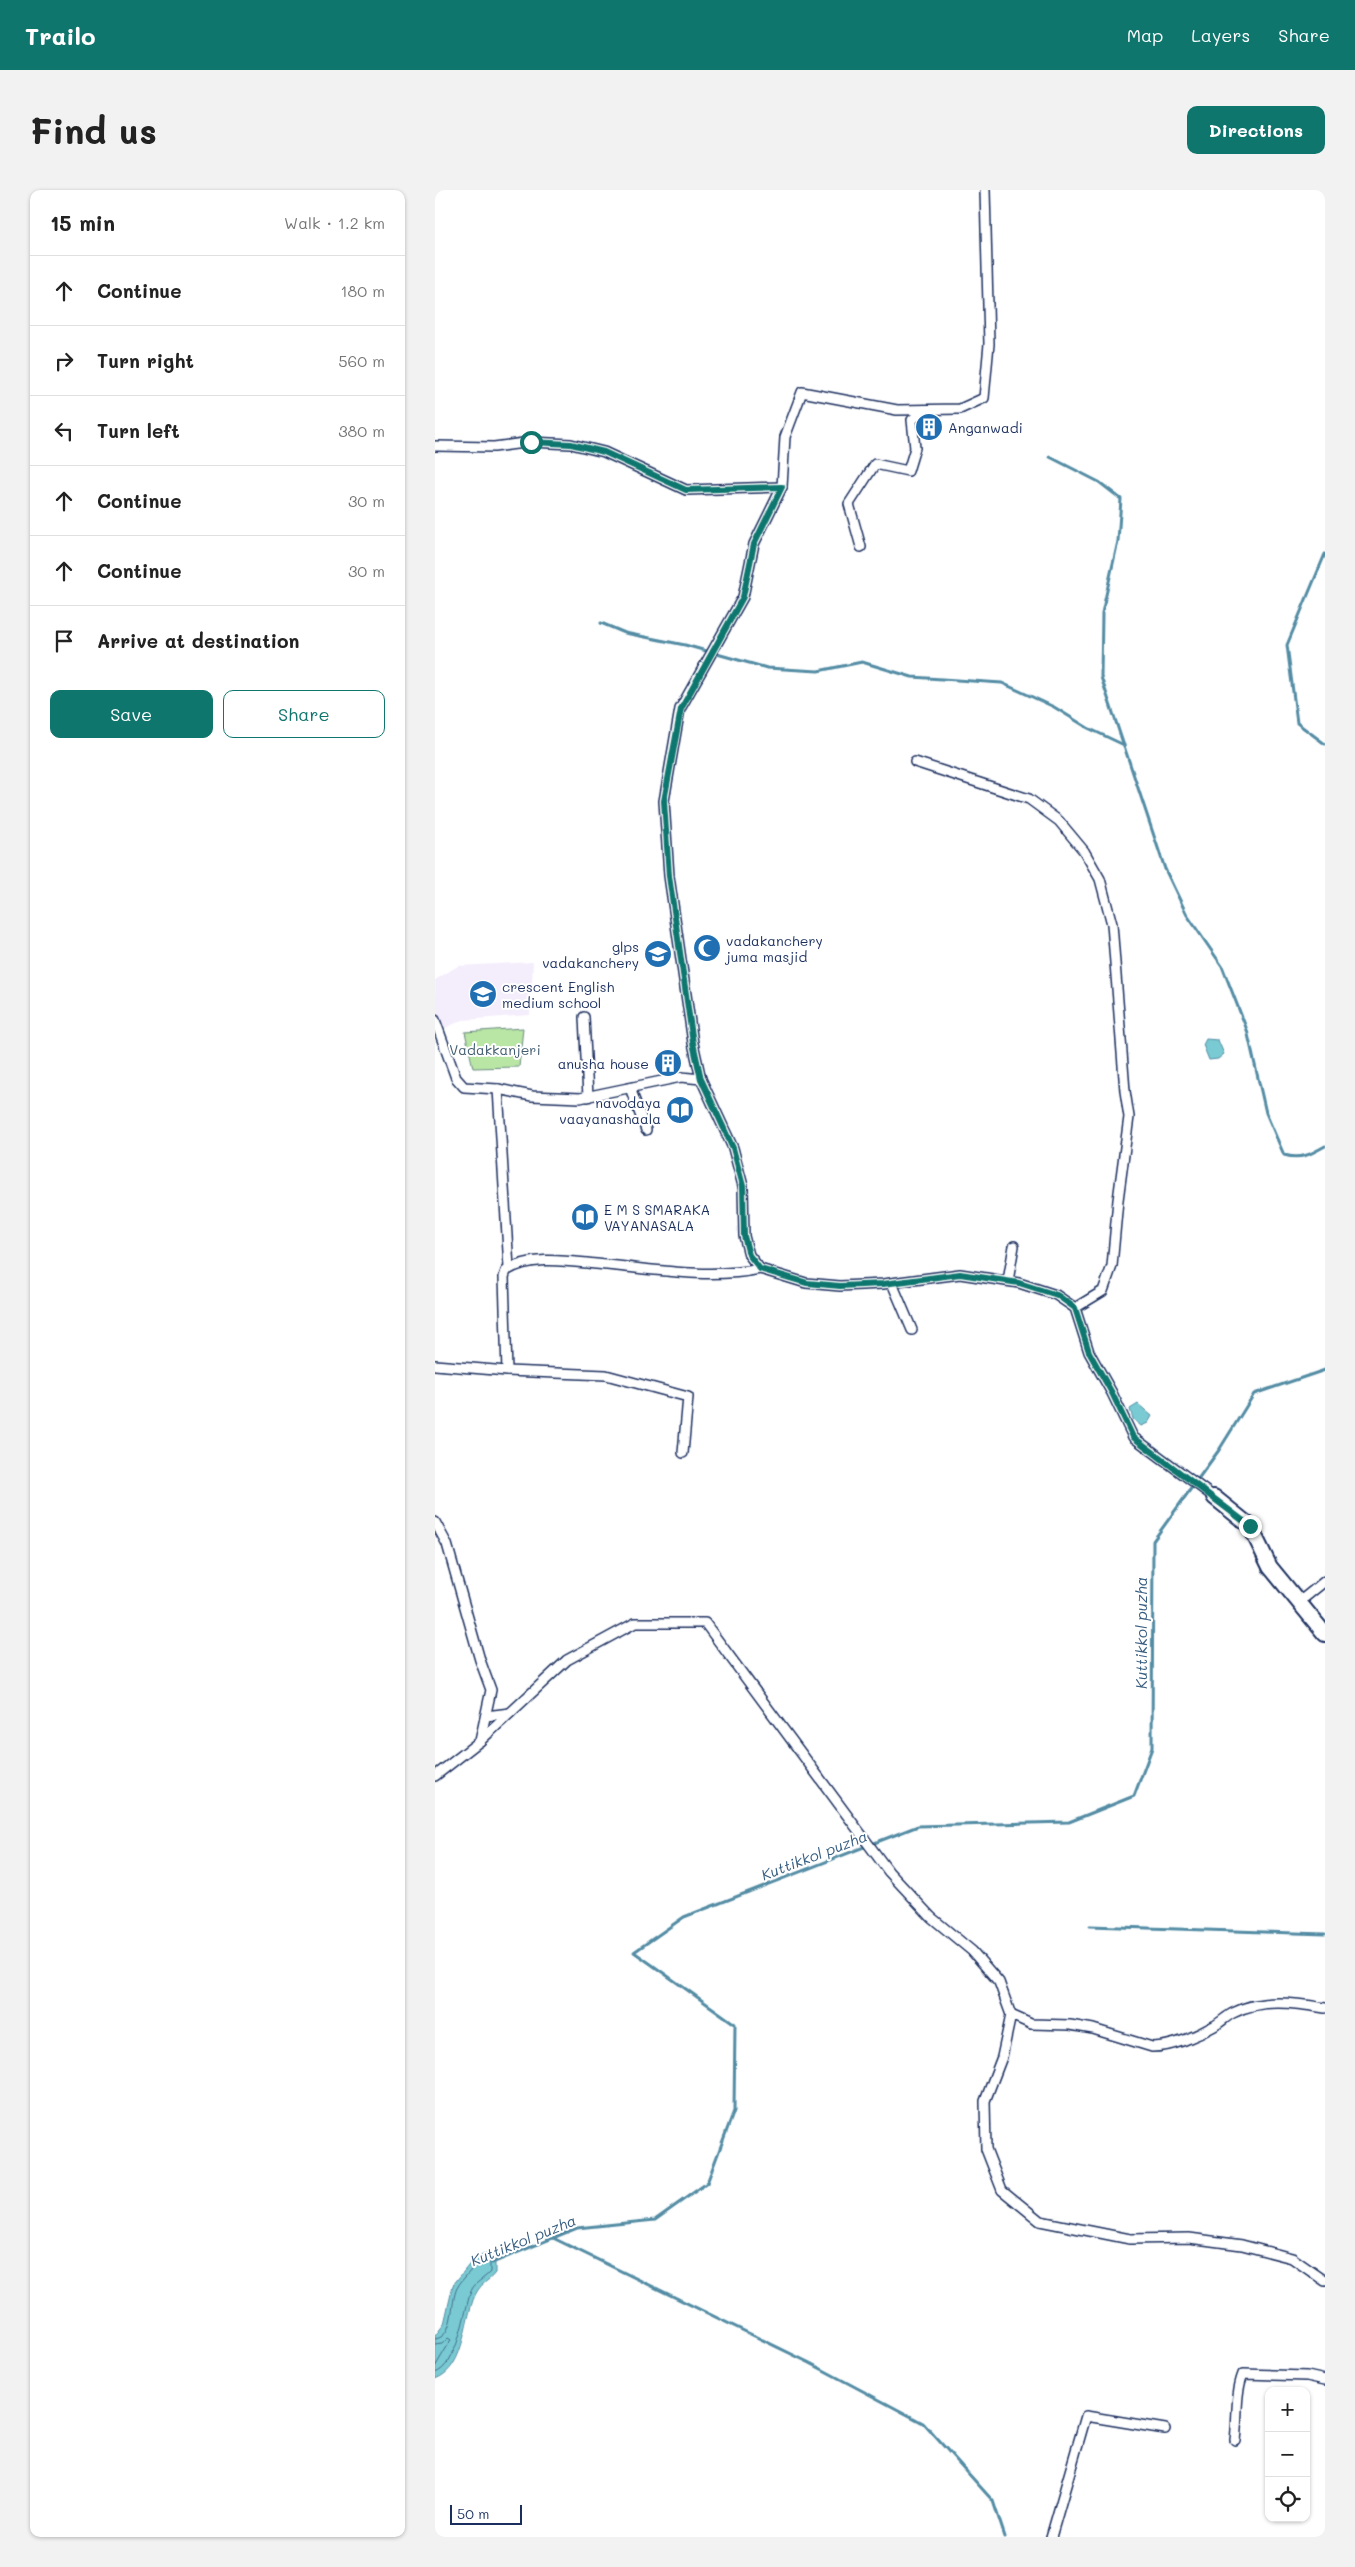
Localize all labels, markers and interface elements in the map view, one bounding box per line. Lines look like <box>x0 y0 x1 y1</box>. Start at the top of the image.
text: Trailo <box>25 20 96 51</box>
text: Map <box>1127 23 1163 47</box>
text: Layers <box>1191 23 1250 47</box>
text: Share <box>1278 23 1330 47</box>
button: Directions <box>1187 106 1325 154</box>
text: Find us <box>30 107 157 153</box>
text: 15 min <box>50 209 115 236</box>
text: Walk · 1.2 km <box>284 212 385 233</box>
icon: ahead <box>50 277 78 305</box>
text: Continue <box>97 278 182 303</box>
text: 180 m <box>340 280 385 301</box>
icon: right <box>50 347 78 375</box>
text: Turn right <box>97 348 194 373</box>
text: 560 m <box>338 350 385 371</box>
building icon: Anganwadi <box>914 412 944 442</box>
icon: left <box>50 417 78 445</box>
text: Turn left <box>97 418 180 443</box>
place label: Anganwadi <box>948 418 1023 437</box>
text: 380 m <box>338 420 385 441</box>
route start <box>520 431 543 454</box>
icon: ahead <box>50 487 78 515</box>
text: Continue <box>97 488 182 513</box>
text: 30 m <box>348 490 385 511</box>
icon: ahead <box>50 557 78 585</box>
text: Continue <box>97 558 182 583</box>
text: 30 m <box>348 560 385 581</box>
icon: arrive <box>50 627 78 655</box>
text: Arrive at destination <box>97 628 300 653</box>
button: Save <box>50 690 213 738</box>
button: Share <box>223 690 385 738</box>
place label: vadakanchery juma masjid <box>724 931 823 966</box>
mosque icon: vadakanchery juma masjid <box>692 933 722 963</box>
place label: glps vadakanchery <box>542 937 639 972</box>
school or university icon: glps vadakanchery <box>643 939 673 969</box>
place label: crescent English medium school <box>502 977 615 1012</box>
school or university icon: crescent English medium school <box>468 979 498 1009</box>
park label: Vadakkanjeri <box>449 1040 541 1059</box>
building icon: anusha house <box>653 1048 683 1078</box>
place label: anusha house <box>558 1054 649 1073</box>
place label: navodaya vaayanashaala <box>559 1093 661 1128</box>
library icon: navodaya vaayanashaala <box>665 1095 695 1125</box>
place label: E M S SMARAKA VAYANASALA <box>604 1200 710 1235</box>
library icon: E M S SMARAKA VAYANASALA <box>570 1202 600 1232</box>
route end <box>1239 1515 1262 1538</box>
water label: Kuttikkol puzha <box>1131 1577 1151 1689</box>
water label: Kuttikkol puzha <box>758 1826 870 1884</box>
water label: Kuttikkol puzha <box>467 2210 579 2270</box>
map controls <box>1265 2387 1310 2522</box>
button: + <box>1265 2387 1310 2432</box>
button: − <box>1265 2432 1310 2477</box>
button: locate <box>1265 2477 1310 2522</box>
scale bar <box>450 2502 523 2525</box>
text: 50 m <box>457 2504 489 2523</box>

